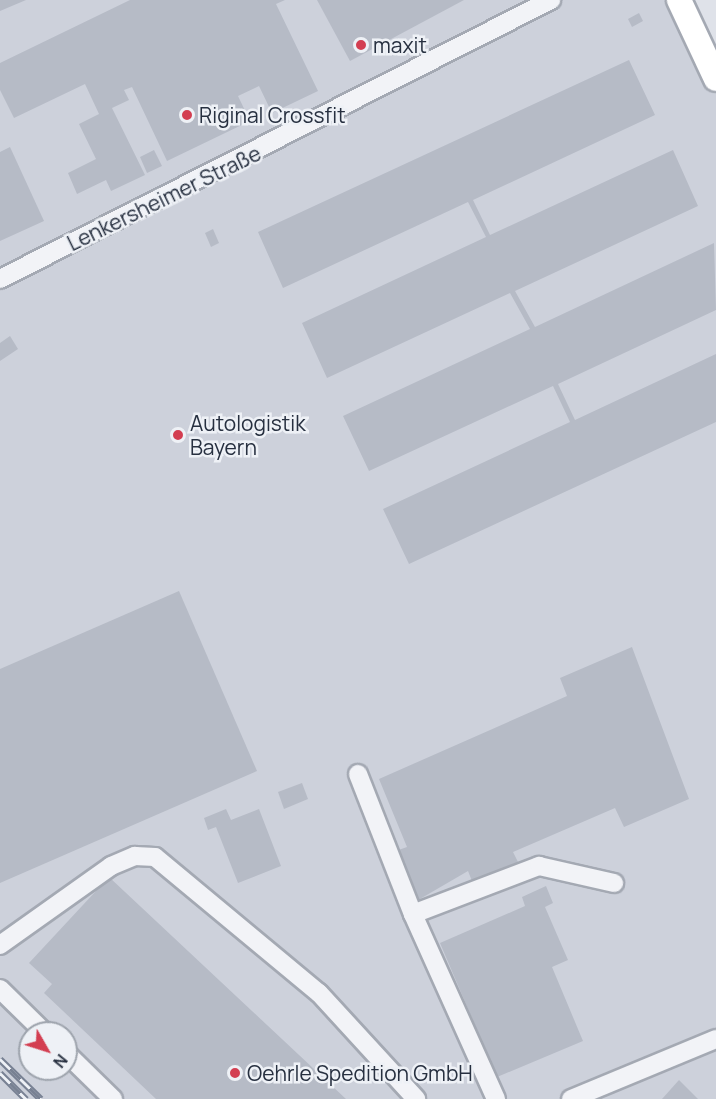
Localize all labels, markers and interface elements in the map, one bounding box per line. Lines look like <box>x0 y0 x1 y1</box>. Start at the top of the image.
place label: maxit <box>373 32 427 58</box>
marker: maxit <box>354 38 368 52</box>
place label: Riginal Crossfit <box>199 102 346 128</box>
marker: Riginal Crossfit <box>180 108 194 122</box>
street label: Lenkersheimer Straße <box>63 140 265 256</box>
place label: Autologistik Bayern <box>190 410 306 460</box>
marker: Autologistik Bayern <box>171 428 185 442</box>
north arrow <box>18 1021 78 1081</box>
text: N <box>48 1050 73 1072</box>
place label: Oehrle Spedition GmbH <box>247 1060 473 1086</box>
marker: Oehrle Spedition GmbH <box>228 1066 242 1080</box>

